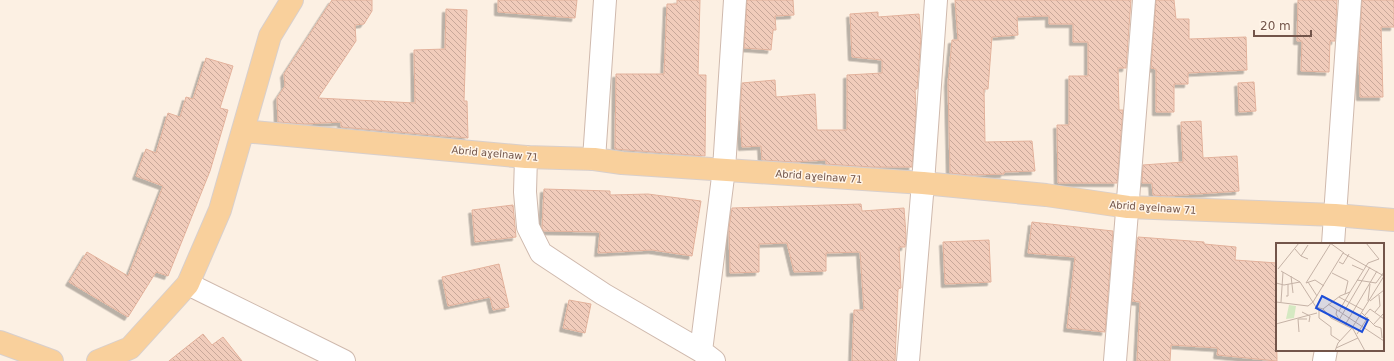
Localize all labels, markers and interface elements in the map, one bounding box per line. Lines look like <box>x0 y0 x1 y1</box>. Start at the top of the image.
scale bar <box>1254 12 1311 38</box>
text: 20 m <box>1260 19 1291 33</box>
street label: Abrid aɣelnaw 71 <box>451 144 539 163</box>
street label: Abrid aɣelnaw 71 <box>775 168 863 185</box>
street label: Abrid aɣelnaw 71 <box>1109 199 1197 216</box>
inset map <box>1276 243 1384 351</box>

